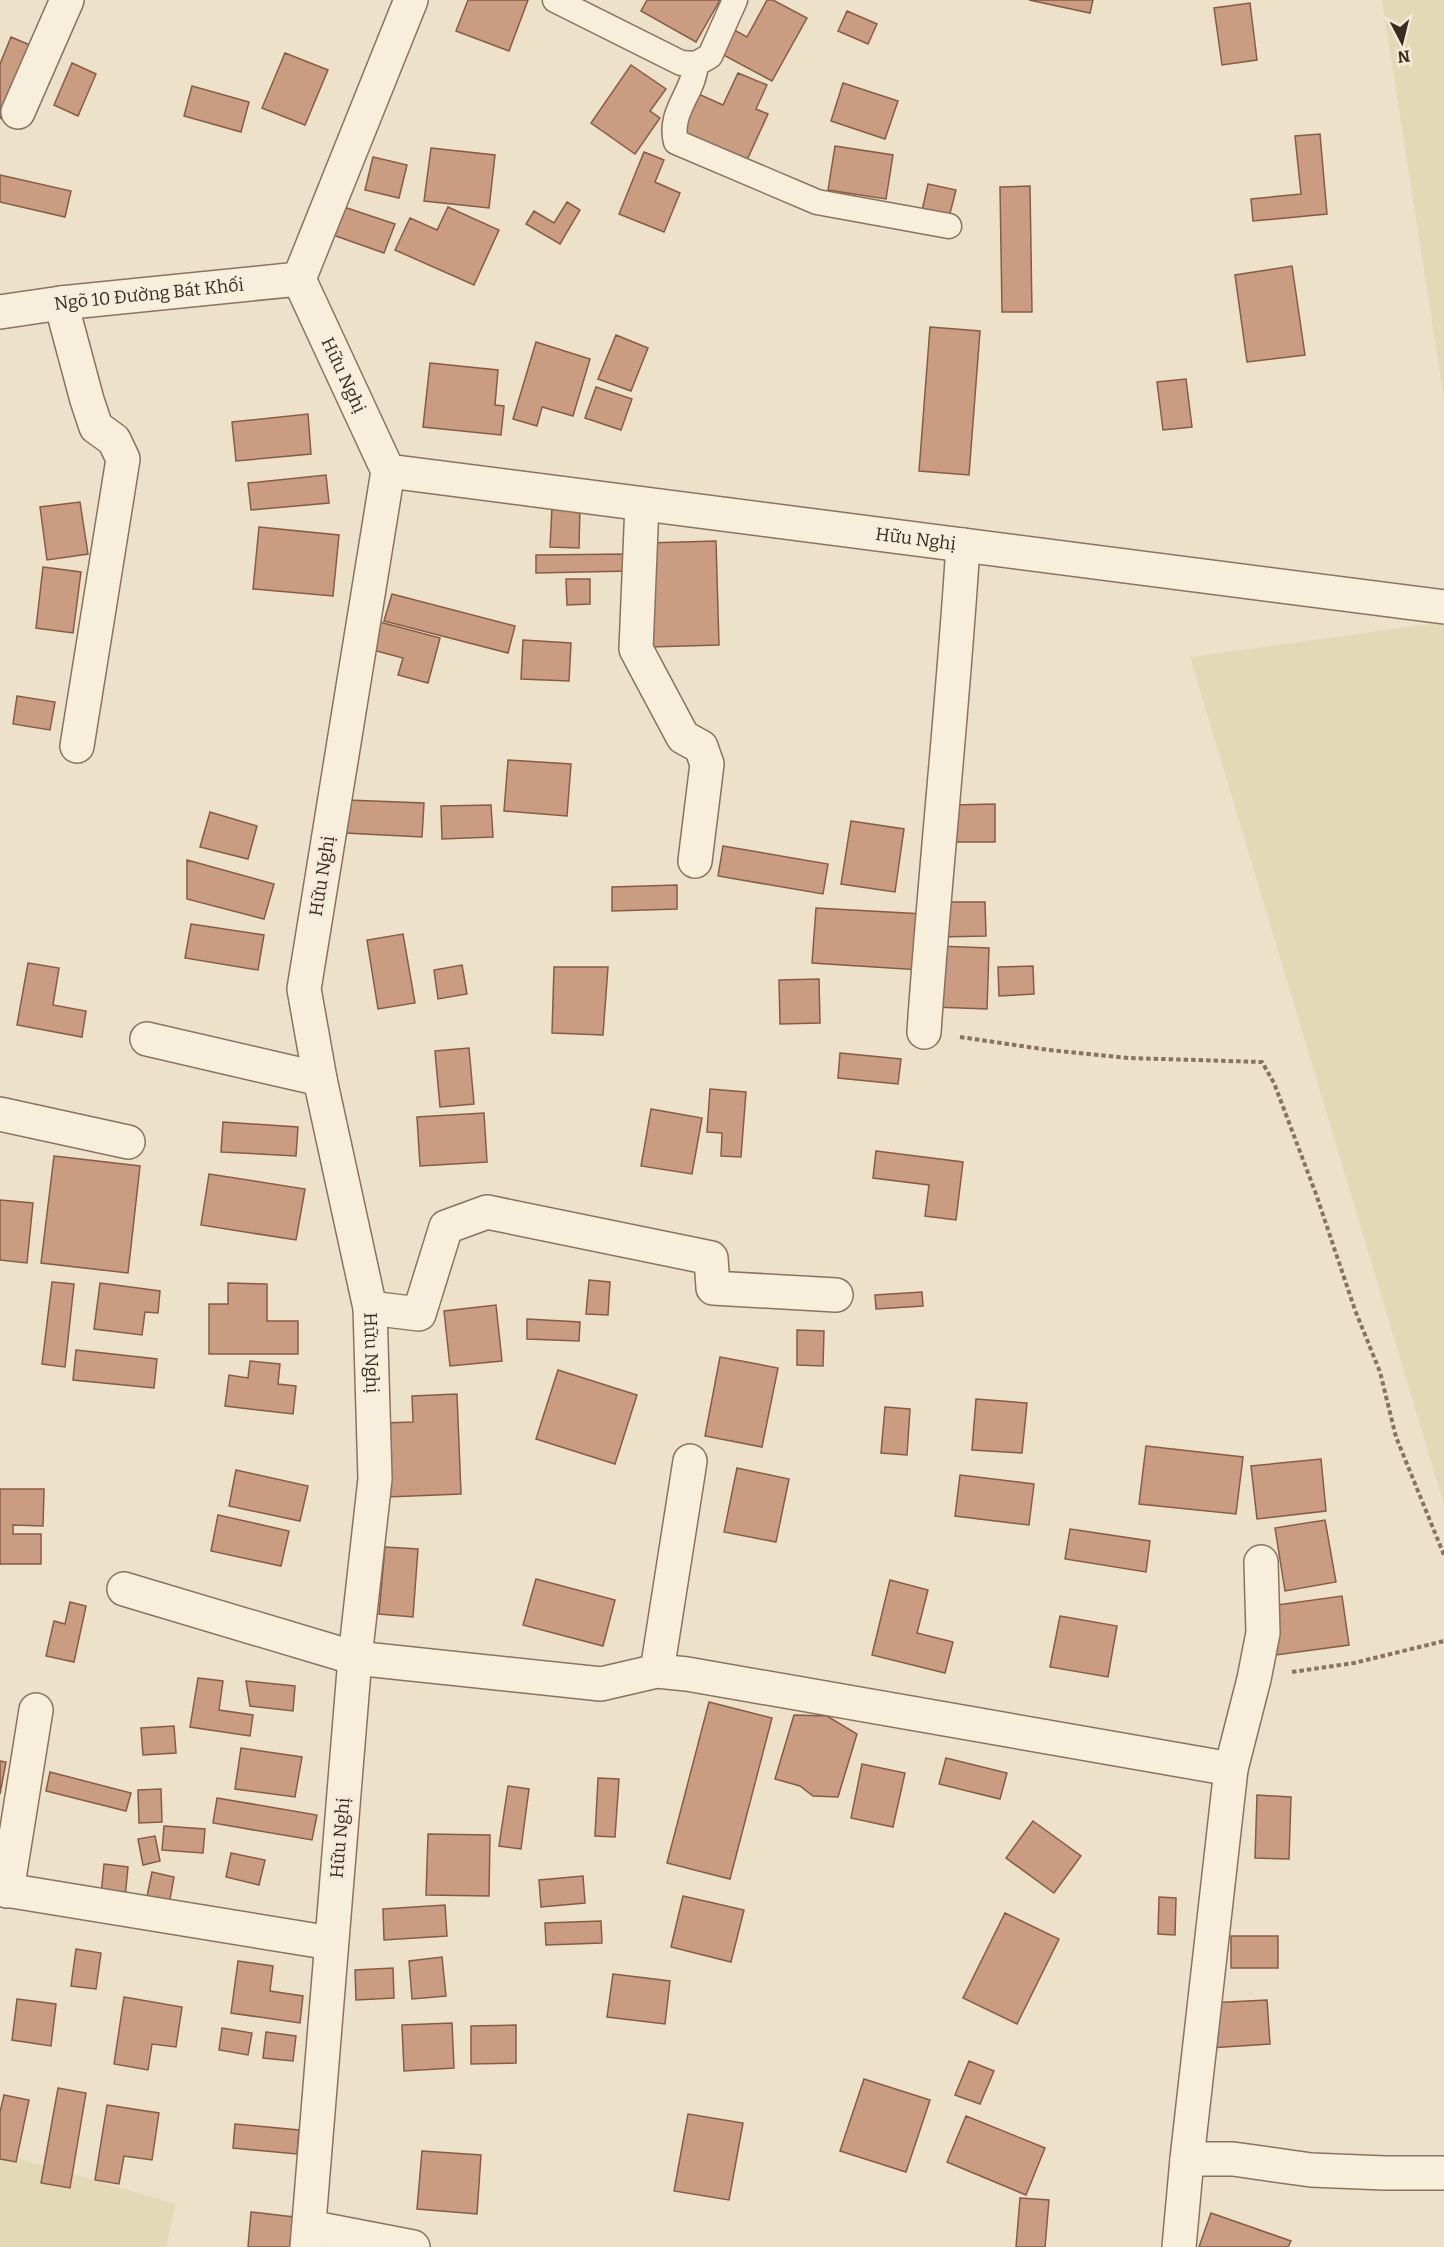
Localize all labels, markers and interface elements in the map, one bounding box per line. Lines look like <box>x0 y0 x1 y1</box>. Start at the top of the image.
north arrow <box>1372 12 1432 72</box>
text: N <box>1396 46 1411 67</box>
street label: Ngõ 10 Đường Bát Khối <box>52 274 245 315</box>
street label: Hữu Nghị <box>317 334 371 417</box>
street label: Hữu Nghị <box>874 523 957 555</box>
street label: Hữu Nghị <box>305 834 339 918</box>
street label: Hữu Nghị <box>359 1312 383 1394</box>
street label: Hữu Nghị <box>326 1797 354 1879</box>

